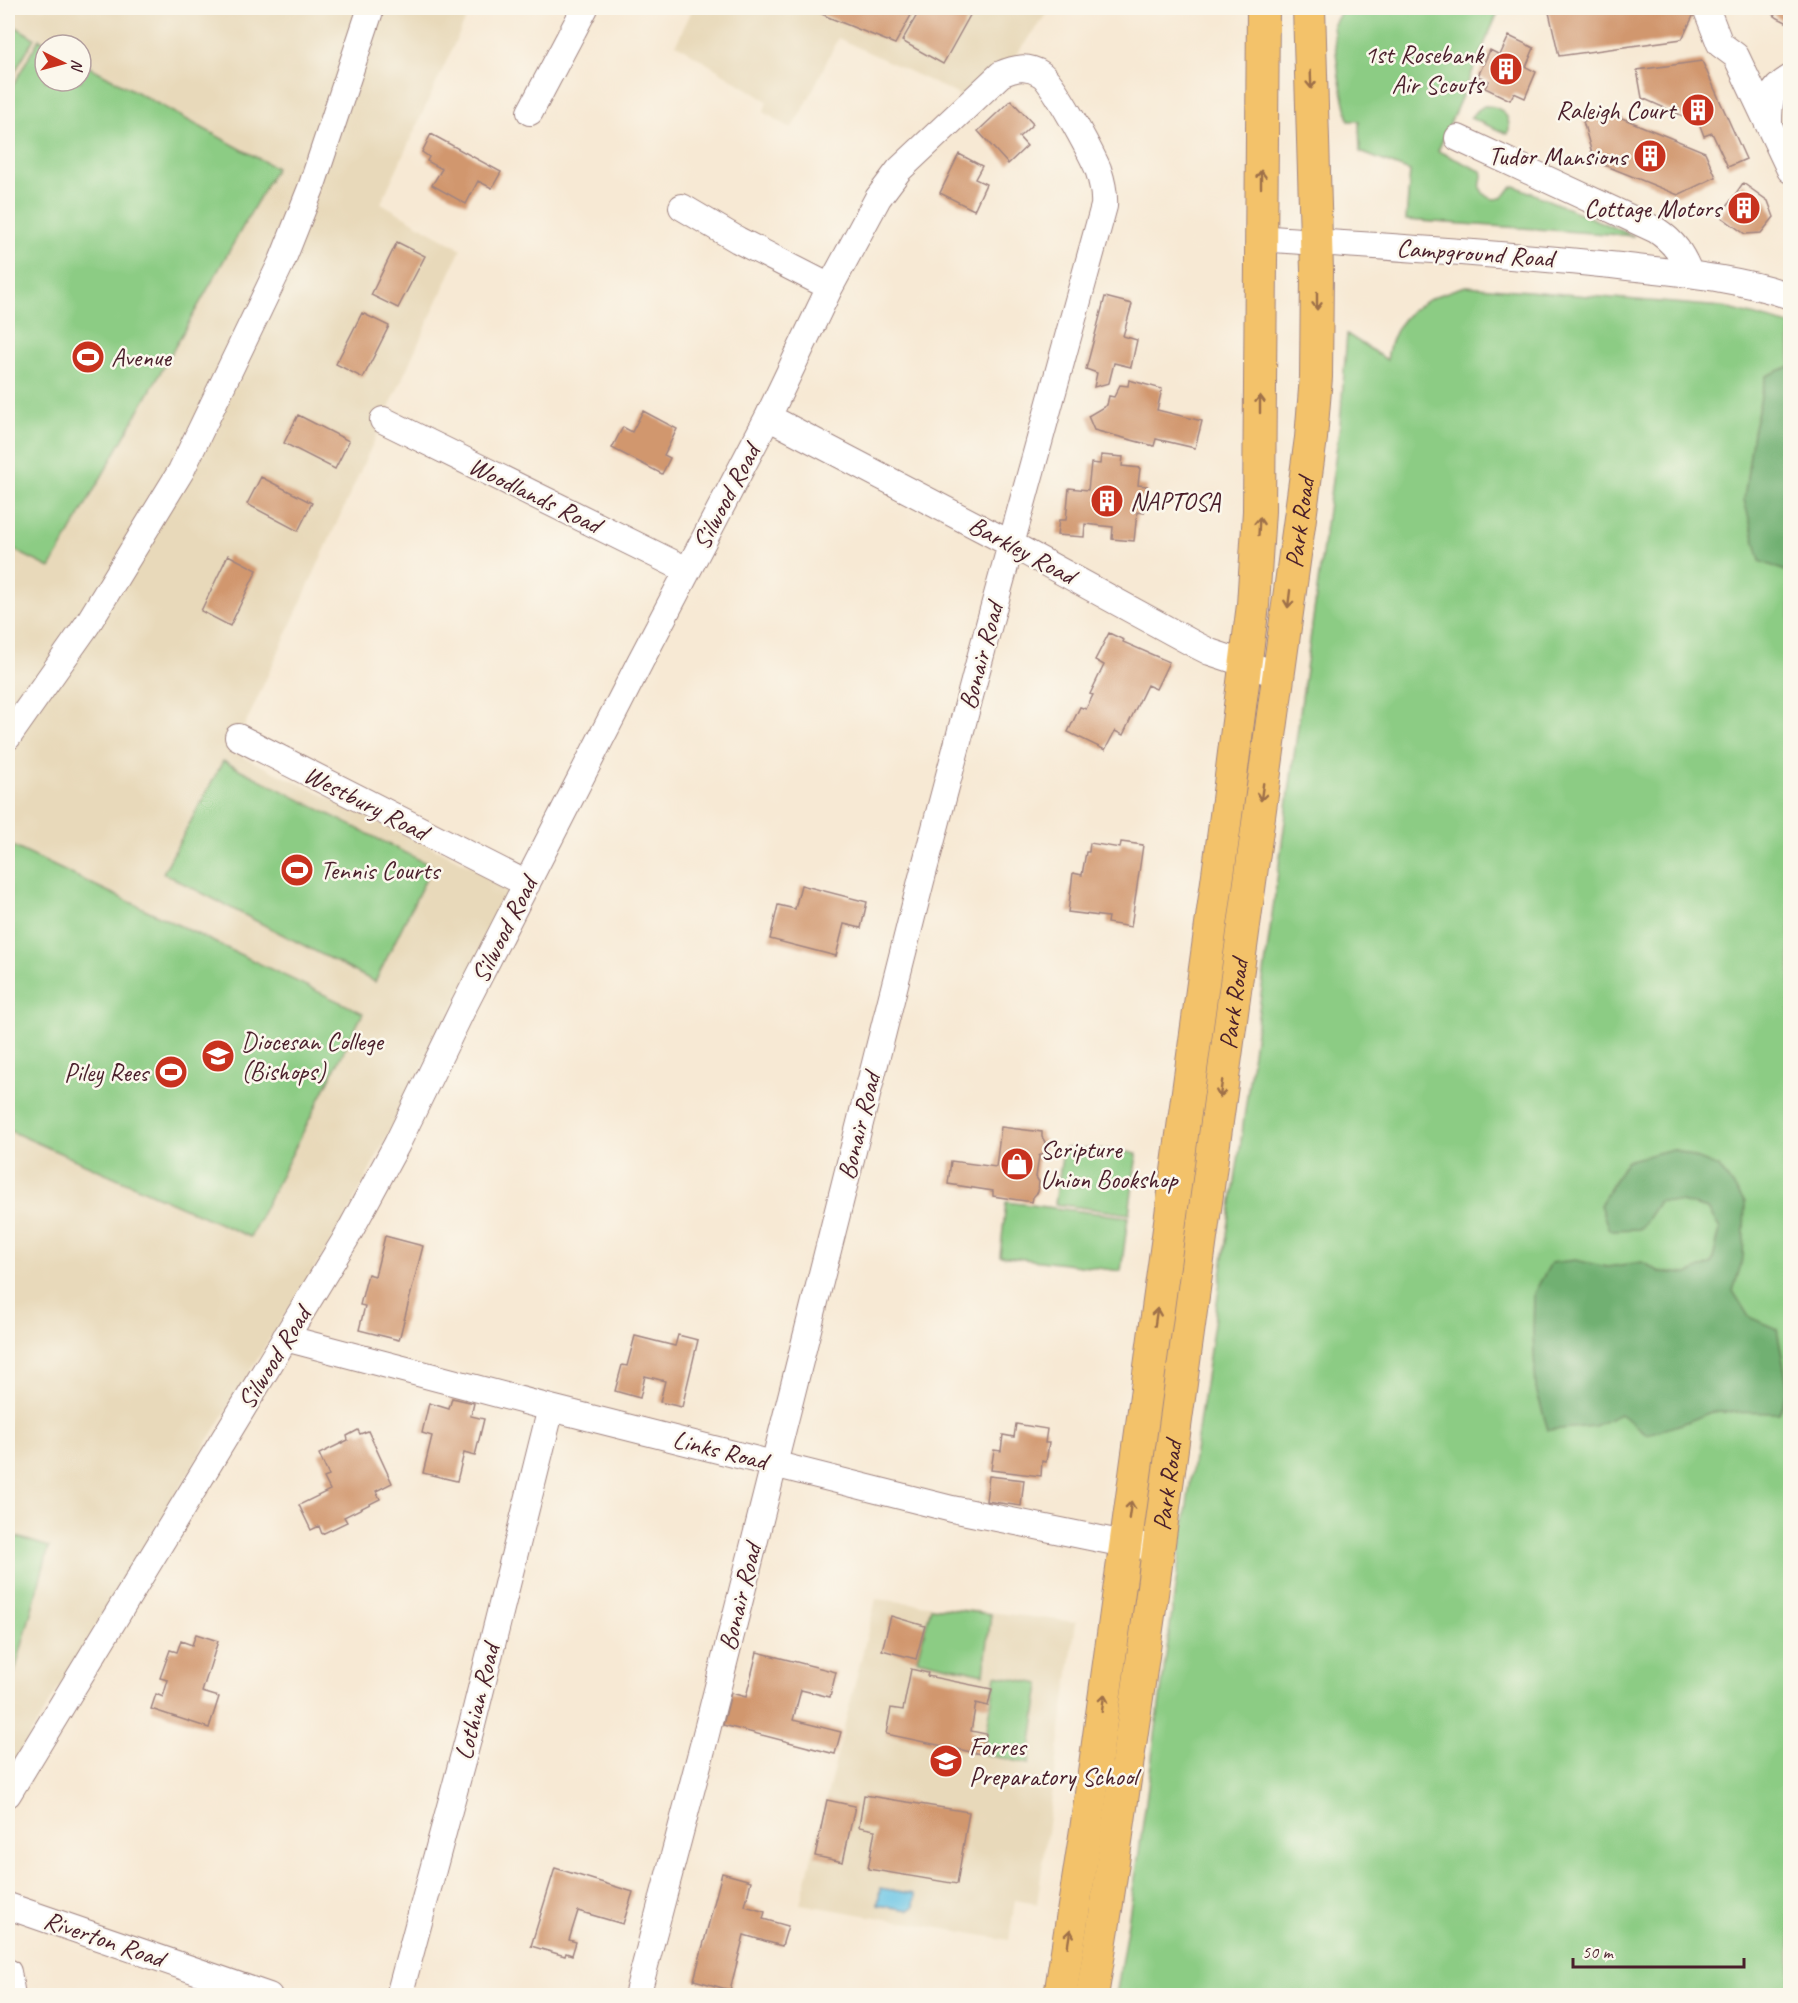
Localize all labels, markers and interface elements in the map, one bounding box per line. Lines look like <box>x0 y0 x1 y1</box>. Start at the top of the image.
north arrow <box>33 33 93 93</box>
place label: 1st Rosebank Air Scouts <box>1364 38 1486 101</box>
building icon: 1st Rosebank Air Scouts <box>1488 51 1524 87</box>
text: N <box>66 58 87 74</box>
one-way arrow <box>1306 70 1317 90</box>
building icon: Raleigh Court <box>1680 92 1716 128</box>
place label: Raleigh Court <box>1556 94 1677 127</box>
building icon: Tudor Mansions <box>1632 138 1668 174</box>
place label: Tudor Mansions <box>1488 140 1629 173</box>
one-way arrow <box>1255 170 1267 190</box>
building icon: Cottage Motors <box>1726 190 1762 226</box>
place label: Cottage Motors <box>1584 192 1723 225</box>
street label: Campground Road <box>1395 231 1558 275</box>
one-way arrow <box>1311 290 1323 310</box>
sports icon: Avenue <box>70 339 106 375</box>
place label: Avenue <box>111 341 172 374</box>
one-way arrow <box>1255 395 1266 415</box>
street label: Silwood Road <box>685 435 769 555</box>
street label: Woodlands Road <box>464 449 610 543</box>
street label: Park Road <box>1277 472 1322 570</box>
building icon: NAPTOSA <box>1089 483 1125 519</box>
place label: NAPTOSA <box>1130 485 1222 518</box>
street label: Barkley Road <box>963 508 1084 594</box>
one-way arrow <box>1253 517 1264 537</box>
one-way arrow <box>1283 589 1294 608</box>
street label: Bonair Road <box>951 596 1012 713</box>
street label: Westbury Road <box>298 758 437 850</box>
one-way arrow <box>1257 782 1268 801</box>
sports icon: Tennis Courts <box>279 852 315 888</box>
place label: Tennis Courts <box>320 854 441 887</box>
street label: Silwood Road <box>463 868 546 988</box>
street label: Park Road <box>1211 953 1256 1051</box>
place label: Diocesan College (Bishops) <box>241 1025 385 1088</box>
school or university icon: Diocesan College (Bishops) <box>200 1038 236 1074</box>
sports icon: Piley Rees <box>153 1054 189 1090</box>
place label: Piley Rees <box>64 1056 150 1089</box>
street label: Bonair Road <box>830 1066 889 1183</box>
one-way arrow <box>1215 1079 1226 1099</box>
place label: Scripture Union Bookshop <box>1040 1133 1179 1196</box>
shop icon: Scripture Union Bookshop <box>999 1146 1035 1182</box>
street label: Silwood Road <box>230 1298 320 1415</box>
one-way arrow <box>1151 1307 1162 1327</box>
street label: Links Road <box>670 1422 774 1478</box>
street label: Park Road <box>1144 1435 1190 1533</box>
one-way arrow <box>1124 1501 1135 1520</box>
street label: Bonair Road <box>711 1537 770 1654</box>
street label: Lothian Road <box>447 1637 508 1763</box>
one-way arrow <box>1097 1694 1108 1714</box>
place label: Forres Preparatory School <box>969 1730 1142 1793</box>
school or university icon: Forres Preparatory School <box>928 1743 964 1779</box>
street label: Riverton Road <box>40 1903 172 1976</box>
one-way arrow <box>1064 1928 1075 1948</box>
scale bar <box>1573 1931 1744 1969</box>
text: 50 m <box>1582 1941 1615 1963</box>

